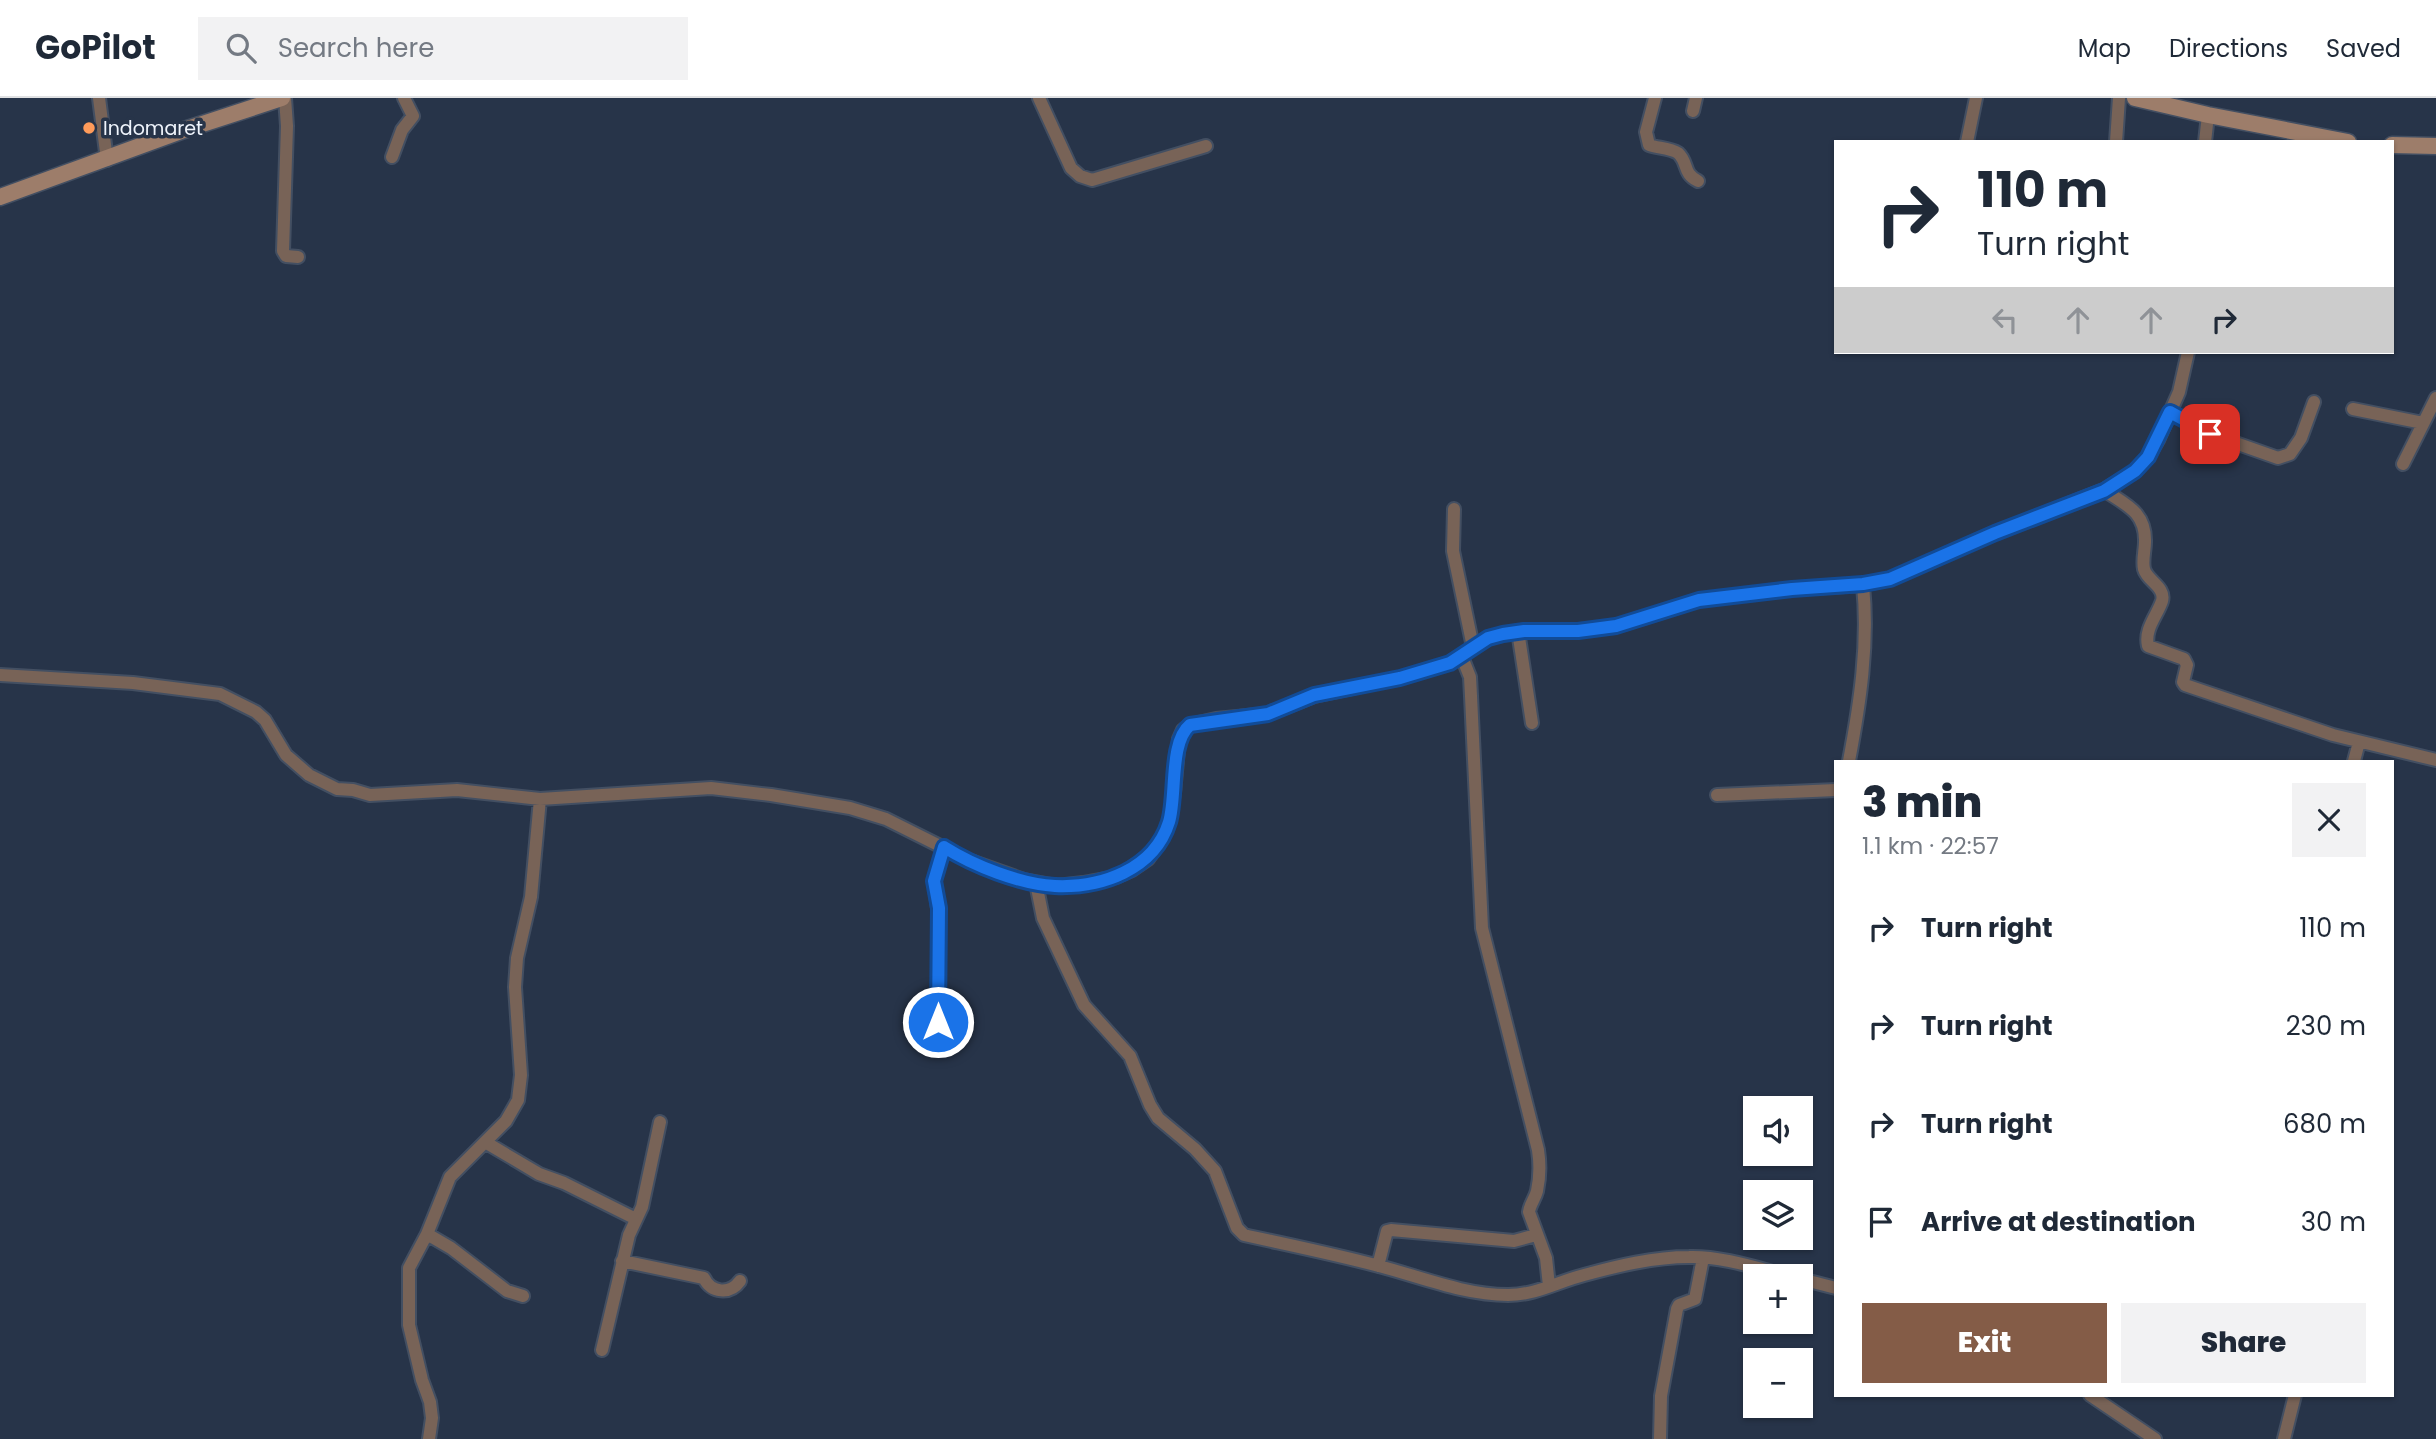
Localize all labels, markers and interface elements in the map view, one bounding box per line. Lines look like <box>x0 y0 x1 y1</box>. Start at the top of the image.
search box <box>198 17 688 80</box>
text: GoPilot <box>35 24 156 71</box>
icon: search <box>222 29 260 67</box>
text: Search here <box>278 30 434 66</box>
text: Map <box>2078 32 2131 65</box>
text: Directions <box>2169 32 2288 65</box>
text: Saved <box>2326 32 2401 65</box>
place label: Indomaret <box>103 115 203 142</box>
marker: Indomaret <box>81 120 97 136</box>
text: 110 m <box>1977 156 2108 224</box>
icon: right <box>1862 168 1953 259</box>
text: Turn right <box>1977 221 2129 266</box>
icon: left <box>1986 301 2024 339</box>
icon: ahead <box>2059 301 2097 339</box>
icon: ahead <box>2132 301 2170 339</box>
icon: right <box>2205 301 2243 339</box>
pin <box>2180 404 2240 464</box>
icon: arrive <box>2191 415 2229 453</box>
text: 3 min <box>1862 773 1982 832</box>
button: close <box>2292 783 2366 857</box>
text: 1.1 km · 22:57 <box>1862 830 1999 862</box>
icon: right <box>1862 909 1900 947</box>
text: Turn right <box>1921 910 2053 946</box>
text: 110 m <box>2299 910 2366 946</box>
position arrow <box>901 985 975 1059</box>
icon: right <box>1862 1007 1900 1045</box>
text: Turn right <box>1921 1008 2053 1044</box>
text: 230 m <box>2286 1008 2366 1044</box>
map controls <box>1743 1096 1813 1418</box>
button: sound <box>1743 1096 1813 1166</box>
icon: right <box>1862 1105 1900 1143</box>
text: Turn right <box>1921 1106 2053 1142</box>
text: 680 m <box>2283 1106 2366 1142</box>
button: layers <box>1743 1180 1813 1250</box>
icon: arrive <box>1862 1203 1900 1241</box>
text: Arrive at destination <box>1921 1204 2196 1240</box>
text: 30 m <box>2301 1204 2366 1240</box>
button: + <box>1743 1264 1813 1334</box>
button: Exit <box>1862 1303 2107 1383</box>
button: Share <box>2121 1303 2366 1383</box>
button: − <box>1743 1348 1813 1418</box>

